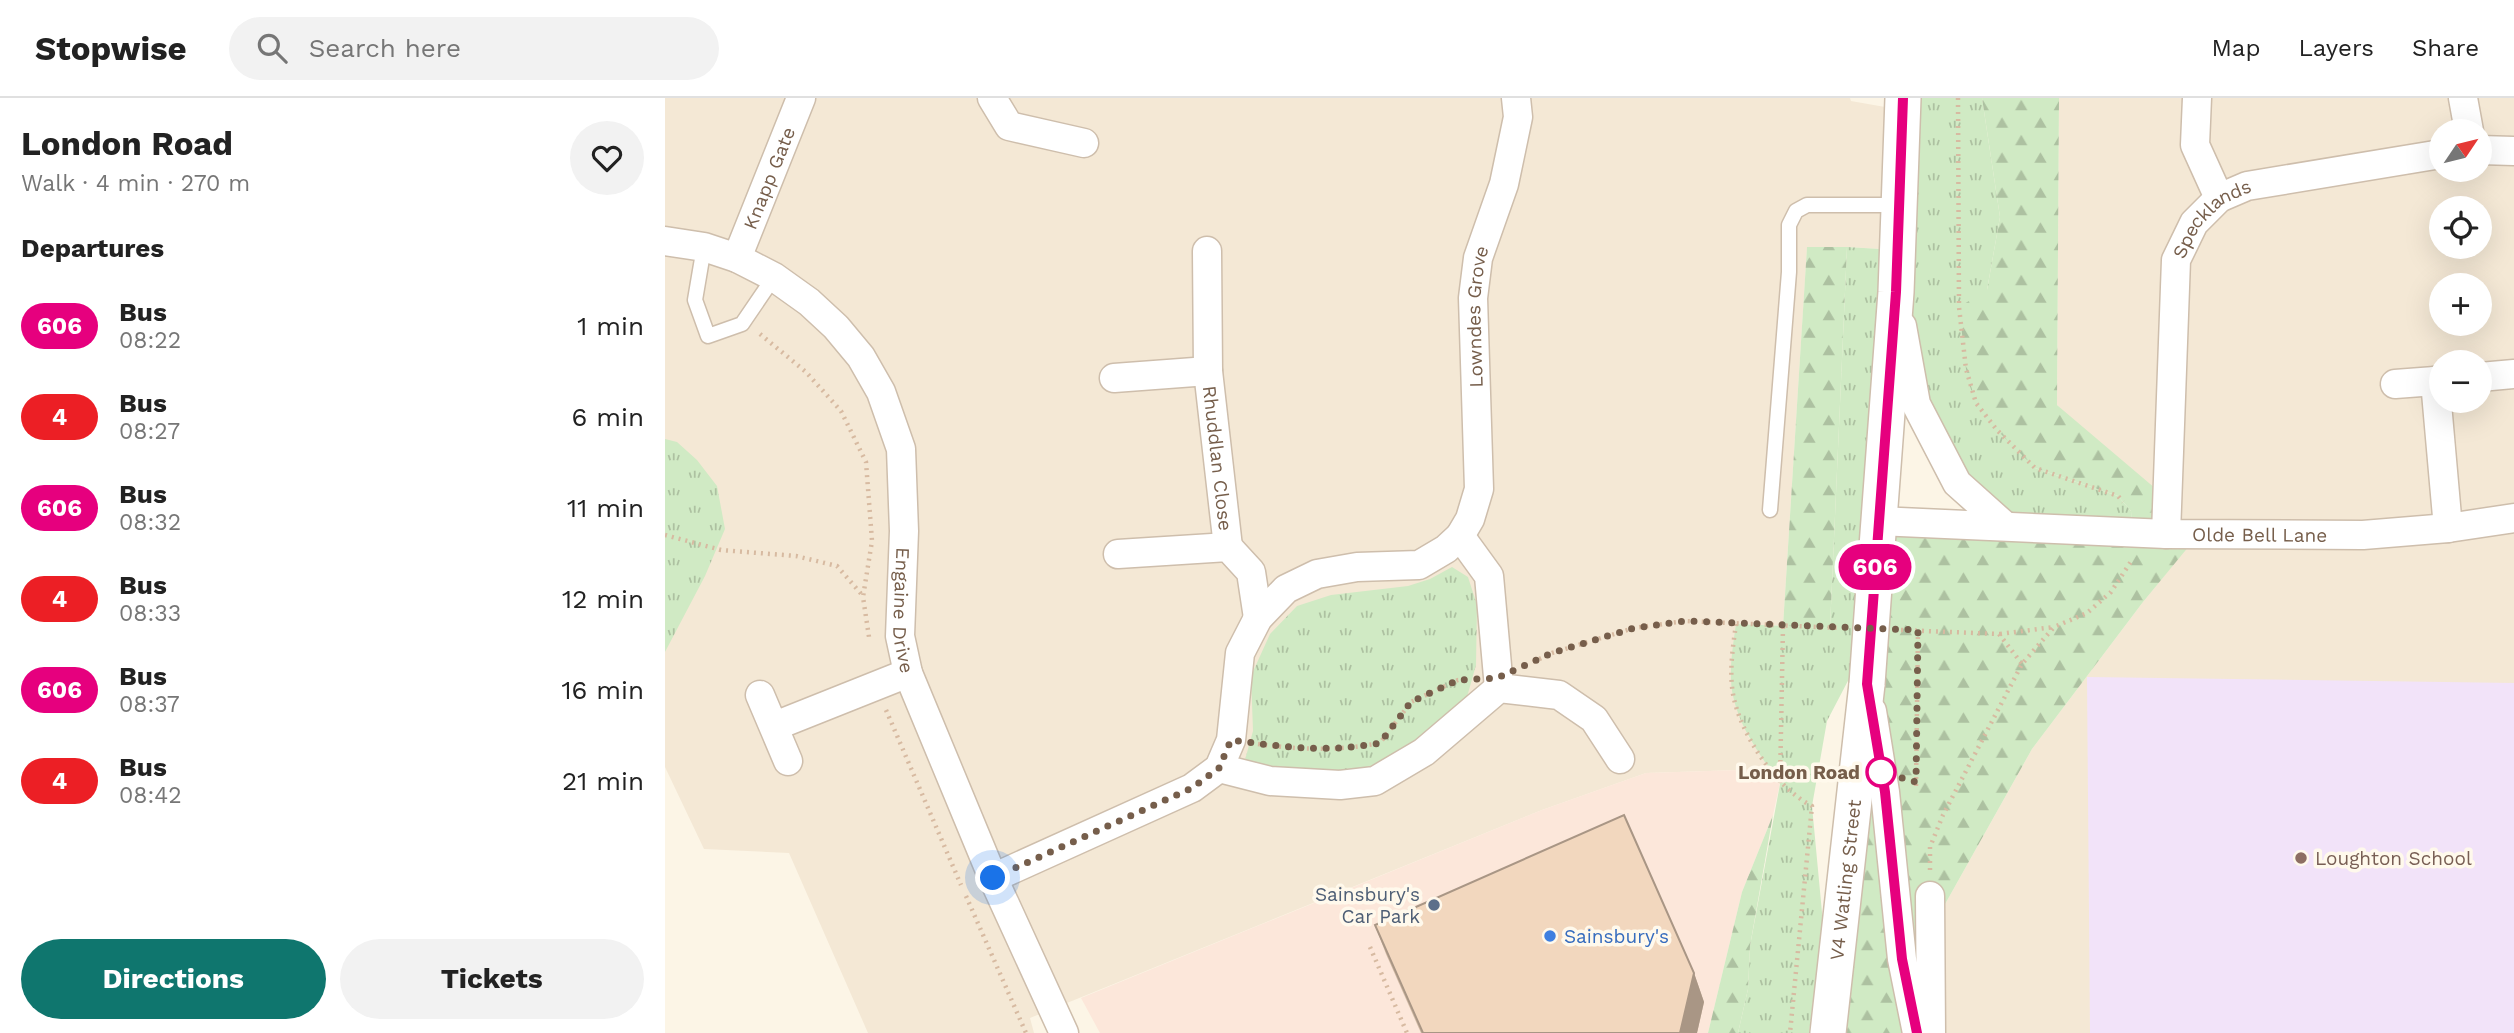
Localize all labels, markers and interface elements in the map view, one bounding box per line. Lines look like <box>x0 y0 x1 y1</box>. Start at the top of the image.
search box <box>229 17 719 80</box>
text: Stopwise <box>35 29 187 68</box>
icon: search <box>253 29 291 67</box>
text: Search here <box>309 33 461 63</box>
text: Map <box>2212 34 2260 62</box>
text: Layers <box>2298 34 2374 62</box>
text: Share <box>2412 34 2479 62</box>
north arrow <box>2429 119 2492 182</box>
map controls <box>2429 119 2492 413</box>
button: heart <box>570 121 644 195</box>
text: London Road <box>21 124 233 163</box>
street label: Knapp Gate <box>739 124 800 233</box>
text: Walk · 4 min · 270 m <box>21 170 250 197</box>
street label: Specklands <box>2168 175 2255 262</box>
button: locate <box>2429 196 2492 259</box>
text: Departures <box>21 233 164 263</box>
street label: Lowndes Grove <box>1462 242 1494 388</box>
button: + <box>2429 273 2492 336</box>
text: Bus <box>119 297 167 327</box>
text: 1 min <box>577 311 644 341</box>
text: 606 <box>37 312 82 340</box>
text: 08:22 <box>119 327 181 354</box>
button: − <box>2429 350 2492 413</box>
street label: Rhuddlan Close <box>1198 384 1237 532</box>
text: Bus <box>119 388 167 418</box>
text: 6 min <box>572 402 644 432</box>
text: 4 <box>52 403 67 431</box>
text: 08:27 <box>119 418 180 445</box>
text: Bus <box>119 479 167 509</box>
text: 11 min <box>567 493 644 523</box>
text: 606 <box>37 494 82 522</box>
text: 08:32 <box>119 509 181 536</box>
street label: Olde Bell Lane <box>2192 523 2327 547</box>
line badge: 606 <box>1835 544 1915 590</box>
street label: Engaine Drive <box>888 547 919 675</box>
text: 606 <box>1852 553 1898 581</box>
text: Bus <box>119 570 167 600</box>
text: 12 min <box>562 584 644 614</box>
text: 4 <box>52 585 67 613</box>
text: 08:33 <box>119 600 181 627</box>
text: Bus <box>119 661 167 691</box>
text: 16 min <box>561 675 644 705</box>
text: 606 <box>37 676 82 704</box>
text: 08:37 <box>119 691 180 718</box>
text: Bus <box>119 752 167 782</box>
marker: London Road <box>1866 757 1896 787</box>
place label: London Road <box>1738 761 1860 784</box>
text: 21 min <box>562 766 644 796</box>
text: 4 <box>52 767 67 795</box>
text: 08:42 <box>119 782 182 809</box>
street label: V4 Watling Street <box>1825 798 1866 962</box>
place label: Loughton School <box>2315 847 2472 870</box>
marker: Loughton School <box>2293 850 2309 866</box>
your location <box>975 860 1010 895</box>
place label: Sainsbury's Car Park <box>1315 883 1420 928</box>
marker: Sainsbury's Car Park <box>1426 897 1442 913</box>
place label: Sainsbury's <box>1564 925 1669 948</box>
marker: Sainsbury's <box>1542 928 1558 944</box>
button: Directions <box>21 939 326 1019</box>
button: Tickets <box>340 939 644 1019</box>

